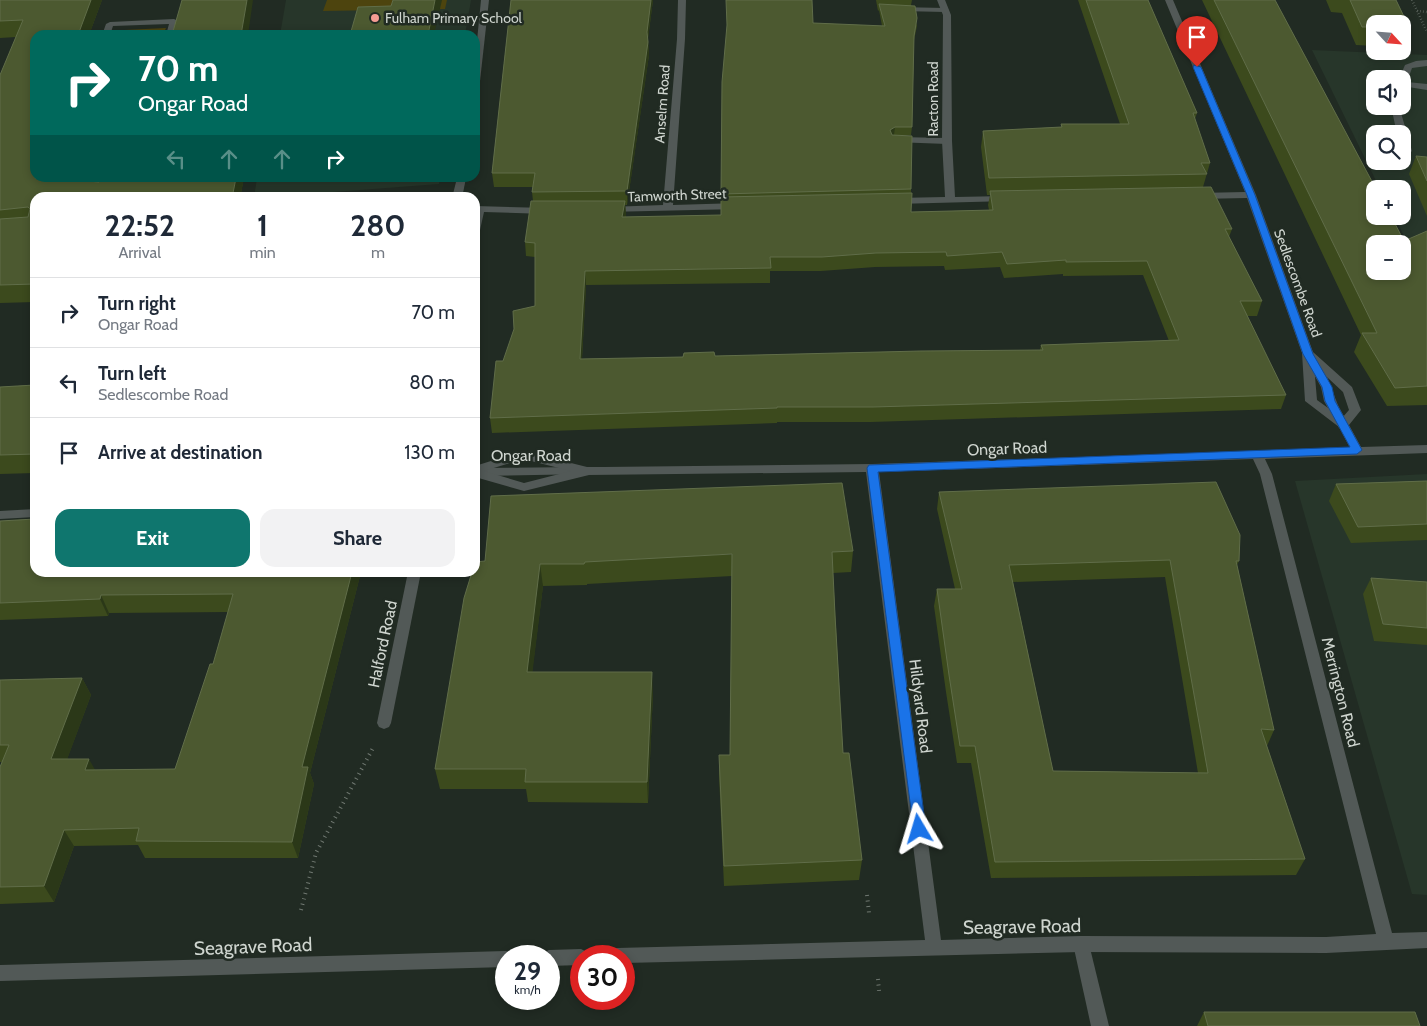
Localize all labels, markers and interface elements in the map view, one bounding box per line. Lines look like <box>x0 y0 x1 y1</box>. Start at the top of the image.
place label: Fulham Primary School <box>385 9 523 27</box>
marker: Fulham Primary School <box>369 12 381 24</box>
north arrow <box>1366 15 1411 60</box>
map controls <box>1366 15 1411 280</box>
pin <box>1176 16 1218 67</box>
icon: arrive <box>1183 23 1211 51</box>
text: 70 m <box>138 47 219 90</box>
icon: right <box>55 50 120 115</box>
street label: Racton Road <box>924 61 942 137</box>
street label: Anselm Road <box>650 64 674 144</box>
button: sound <box>1366 70 1411 115</box>
text: Ongar Road <box>138 90 248 117</box>
button: search <box>1366 125 1411 170</box>
icon: left <box>162 145 190 173</box>
icon: ahead <box>215 145 243 173</box>
icon: ahead <box>268 145 296 173</box>
icon: right <box>321 145 349 173</box>
button: + <box>1366 180 1411 225</box>
street label: Tamworth Street <box>627 184 727 206</box>
text: 22:52 <box>105 207 175 244</box>
text: 1 <box>257 207 268 244</box>
text: 280 <box>350 207 405 244</box>
street label: Sedlescombe Road <box>1270 226 1326 340</box>
button: − <box>1366 235 1411 280</box>
text: Arrival <box>118 243 161 262</box>
text: min <box>249 243 276 262</box>
text: m <box>371 243 385 262</box>
text: Turn right <box>98 292 176 315</box>
icon: right <box>55 299 83 327</box>
text: 70 m <box>411 301 455 324</box>
text: Ongar Road <box>98 315 178 334</box>
text: Turn left <box>98 362 166 385</box>
icon: left <box>55 369 83 397</box>
text: 80 m <box>409 371 455 394</box>
text: Sedlescombe Road <box>98 385 228 404</box>
street label: Ongar Road <box>967 438 1047 459</box>
icon: arrive <box>55 439 83 467</box>
text: Arrive at destination <box>98 441 262 464</box>
text: 130 m <box>404 441 455 464</box>
street label: Ongar Road <box>491 446 571 465</box>
button: Exit <box>55 509 250 567</box>
button: Share <box>260 509 455 567</box>
street label: Halford Road <box>364 599 401 689</box>
street label: Merrington Road <box>1318 635 1363 749</box>
street label: Hildyard Road <box>905 658 936 754</box>
position arrow <box>892 802 944 854</box>
street label: Seagrave Road <box>963 914 1081 939</box>
street label: Seagrave Road <box>193 933 313 960</box>
speed limit sign: 30 <box>570 945 635 1010</box>
text: 29 <box>514 956 541 986</box>
text: km/h <box>514 982 541 997</box>

